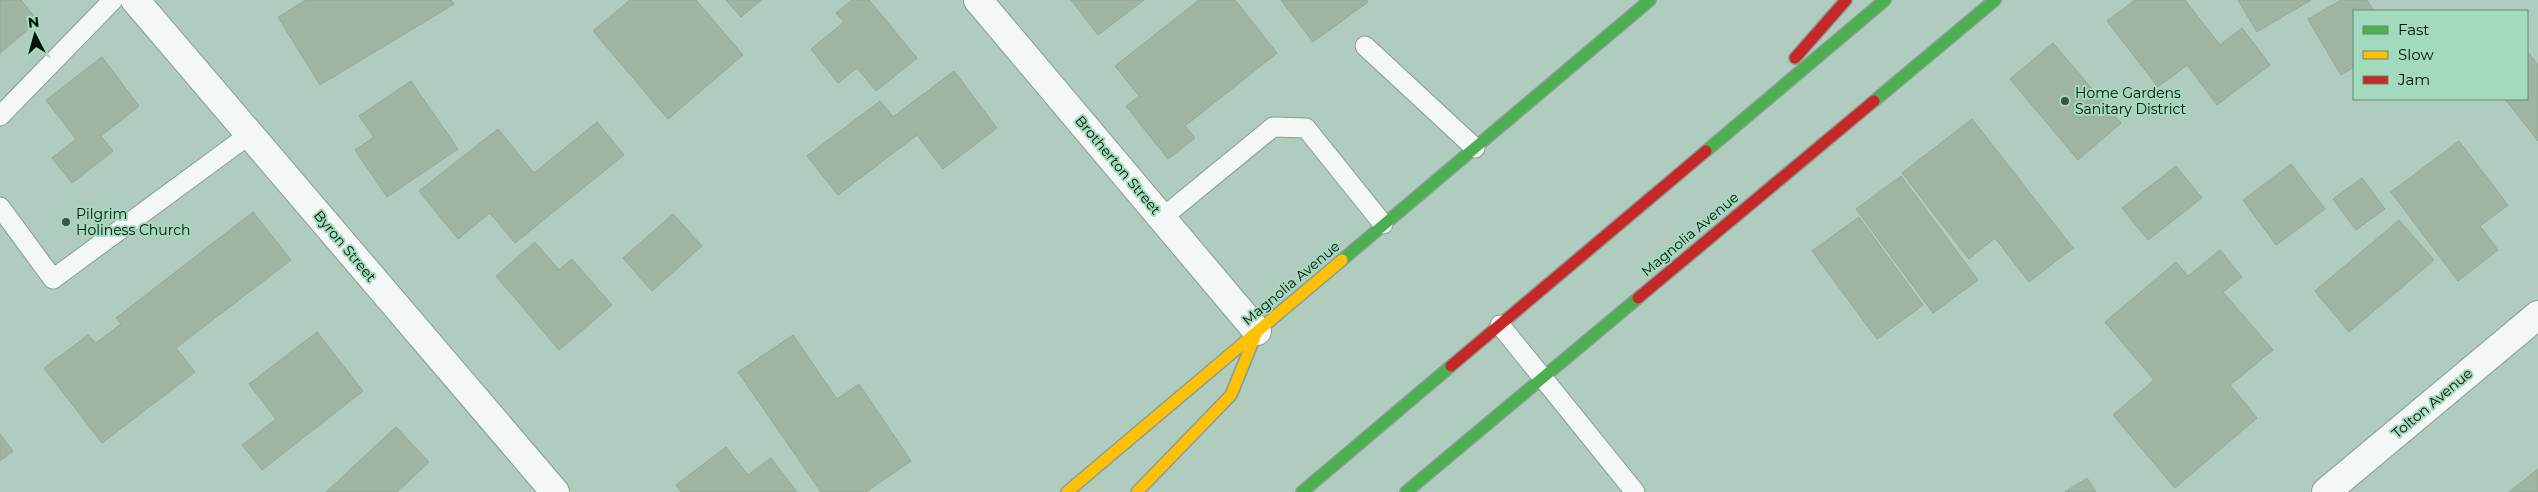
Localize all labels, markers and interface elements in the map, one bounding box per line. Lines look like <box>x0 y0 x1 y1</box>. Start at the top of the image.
north arrow <box>10 10 60 60</box>
legend <box>2353 10 2528 100</box>
text: N <box>27 13 40 32</box>
text: Fast <box>2398 20 2429 39</box>
text: Slow <box>2398 45 2434 64</box>
text: Jam <box>2397 70 2430 89</box>
place label: Home Gardens Sanitary District <box>2075 84 2187 118</box>
marker: Home Gardens Sanitary District <box>2059 95 2071 107</box>
street label: Brotherton Street <box>1071 112 1165 218</box>
street label: Magnolia Avenue <box>1638 188 1742 280</box>
place label: Pilgrim Holiness Church <box>76 205 190 239</box>
street label: Byron Street <box>310 207 380 286</box>
marker: Pilgrim Holiness Church <box>60 216 72 228</box>
street label: Magnolia Avenue <box>1239 237 1343 329</box>
street label: Tolton Avenue <box>2388 364 2476 442</box>

